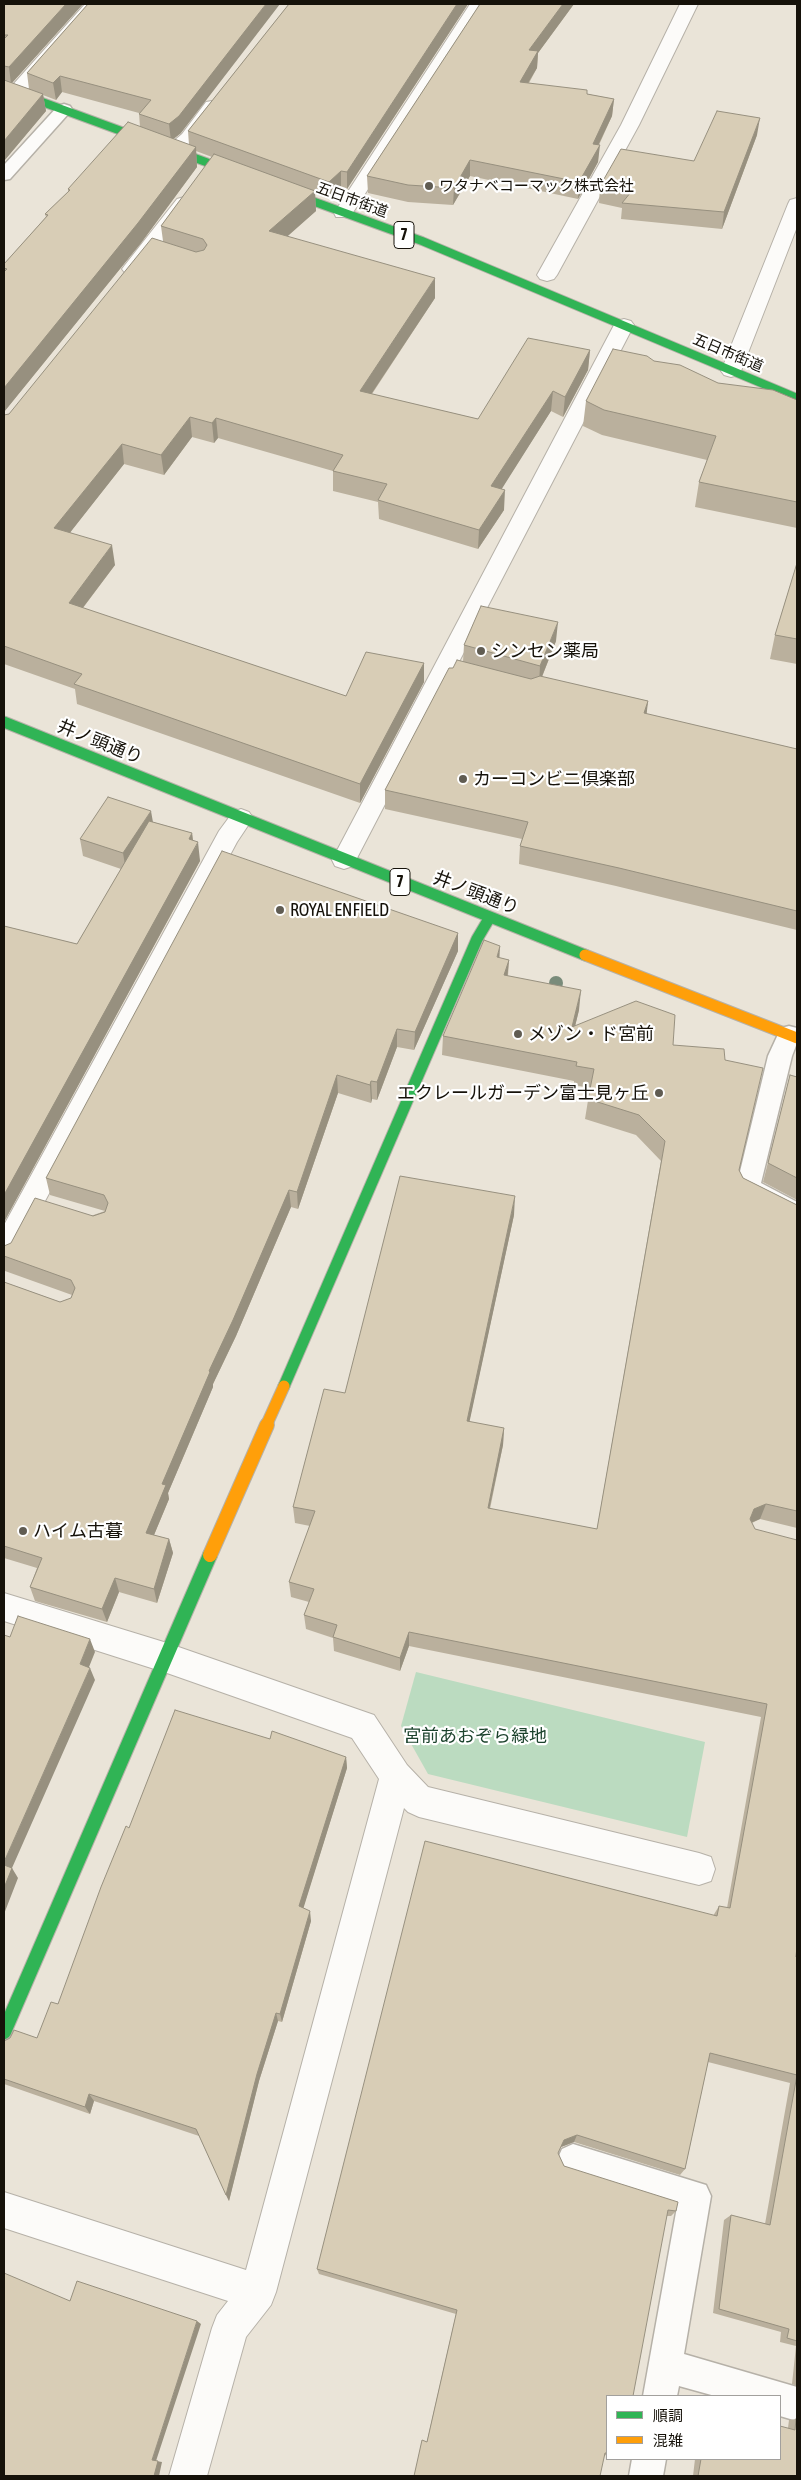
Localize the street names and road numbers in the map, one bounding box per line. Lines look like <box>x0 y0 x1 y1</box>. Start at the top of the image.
street label: 五日市街道 <box>314 179 390 221</box>
road number: 7 <box>394 222 414 248</box>
street label: 五日市街道 <box>690 330 766 376</box>
street label: 井ノ頭通り <box>54 715 146 769</box>
street label: 井ノ頭通り <box>430 867 522 919</box>
road number: 7 <box>390 869 410 896</box>

